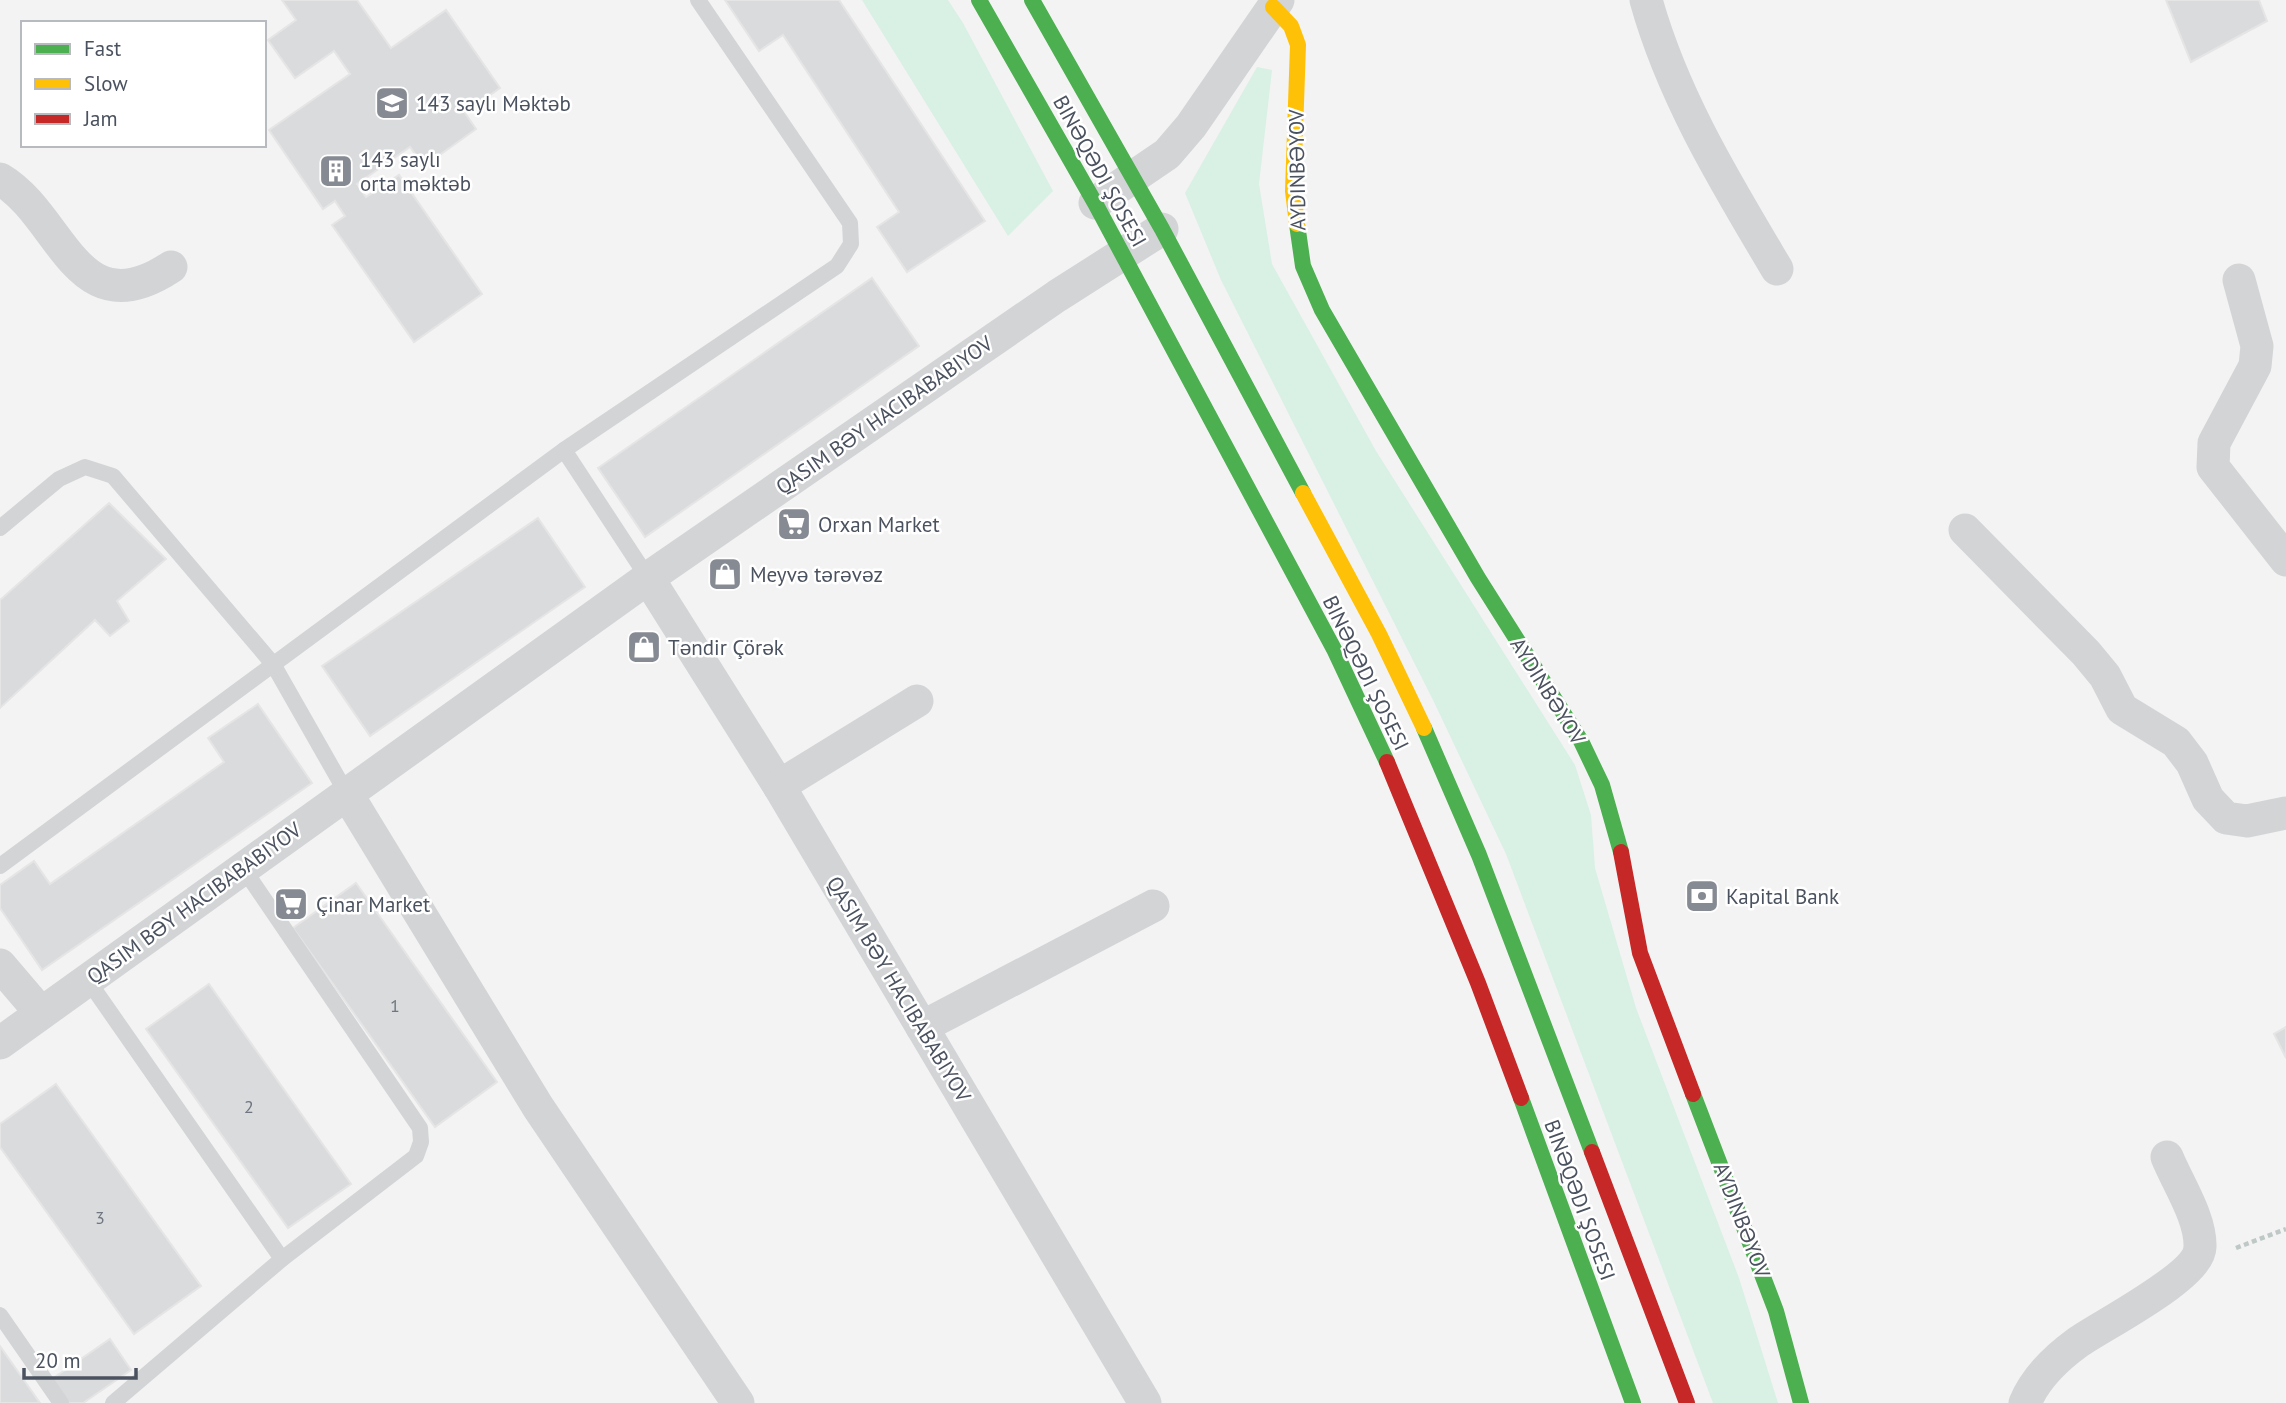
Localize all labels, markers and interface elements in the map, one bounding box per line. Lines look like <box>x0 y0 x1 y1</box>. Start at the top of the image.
legend <box>21 21 266 147</box>
text: Fast <box>84 35 121 62</box>
text: Slow <box>84 70 128 97</box>
school or university icon: 143 saylı Məktəb <box>373 84 411 122</box>
place label: 143 saylı Məktəb <box>416 90 571 117</box>
street label: BINƏQƏDI ŞOSESI <box>1047 90 1153 252</box>
text: Jam <box>83 105 118 132</box>
street label: AYDINBƏYOV <box>1282 109 1312 231</box>
place label: 143 saylı orta məktəb <box>360 146 471 197</box>
building icon: 143 saylı orta məktəb <box>317 152 355 190</box>
street label: QASIM BƏY HACIBABABIYOV <box>770 330 998 500</box>
supermarket icon: Orxan Market <box>775 505 813 543</box>
place label: Orxan Market <box>818 511 940 538</box>
shop icon: Meyvə tərəvəz <box>706 555 744 593</box>
place label: Meyvə tərəvəz <box>750 561 883 588</box>
street label: BINƏQƏDI ŞOSESI <box>1317 591 1415 755</box>
shop icon: Təndir Çörək <box>625 628 663 666</box>
street label: AYDINBƏYOV <box>1504 632 1592 750</box>
place label: Təndir Çörək <box>668 634 784 661</box>
street label: QASIM BƏY HACIBABABIYOV <box>81 816 307 990</box>
street label: QASIM BƏY HACIBABABIYOV <box>821 871 977 1107</box>
bank icon: Kapital Bank <box>1683 877 1721 915</box>
place label: Kapital Bank <box>1726 883 1839 910</box>
supermarket icon: Çinar Market <box>272 885 310 923</box>
place label: Çinar Market <box>316 891 430 918</box>
house number: 1 <box>390 994 400 1017</box>
house number: 2 <box>244 1095 254 1118</box>
street label: BINƏQƏDI ŞOSESI <box>1538 1116 1622 1284</box>
street label: AYDINBƏYOV <box>1708 1159 1776 1281</box>
house number: 3 <box>95 1206 105 1229</box>
scale bar <box>24 1336 136 1380</box>
text: 20 m <box>35 1347 81 1374</box>

